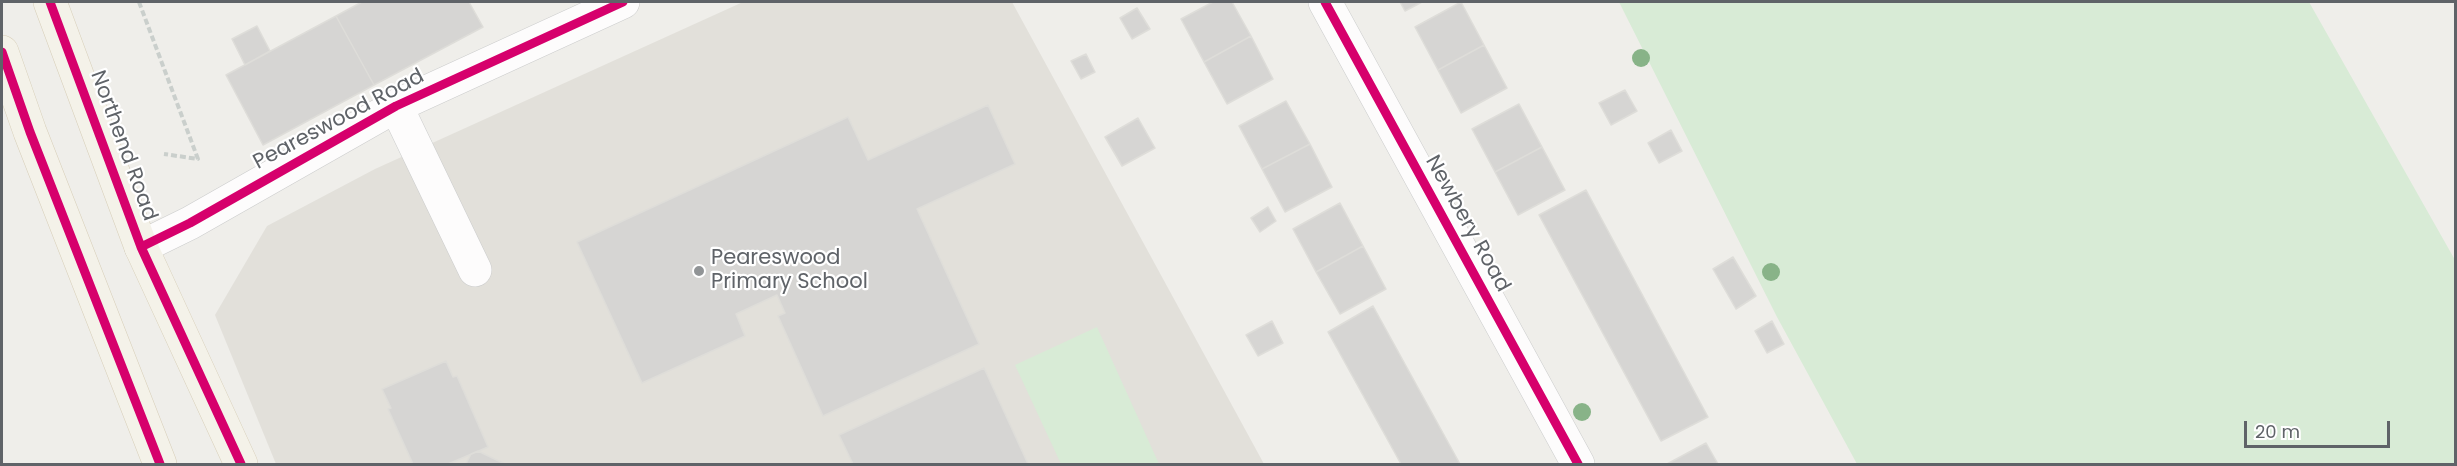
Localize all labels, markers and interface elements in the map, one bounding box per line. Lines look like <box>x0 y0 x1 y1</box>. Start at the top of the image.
street label: Peareswood Road <box>249 64 429 176</box>
street label: Northend Road <box>84 67 162 225</box>
street label: Newbery Road <box>1419 151 1515 297</box>
place label: Peareswood Primary School <box>711 246 868 296</box>
marker: Peareswood Primary School <box>692 264 706 278</box>
scale bar <box>2247 409 2392 447</box>
text: 20 m <box>2255 419 2300 444</box>

